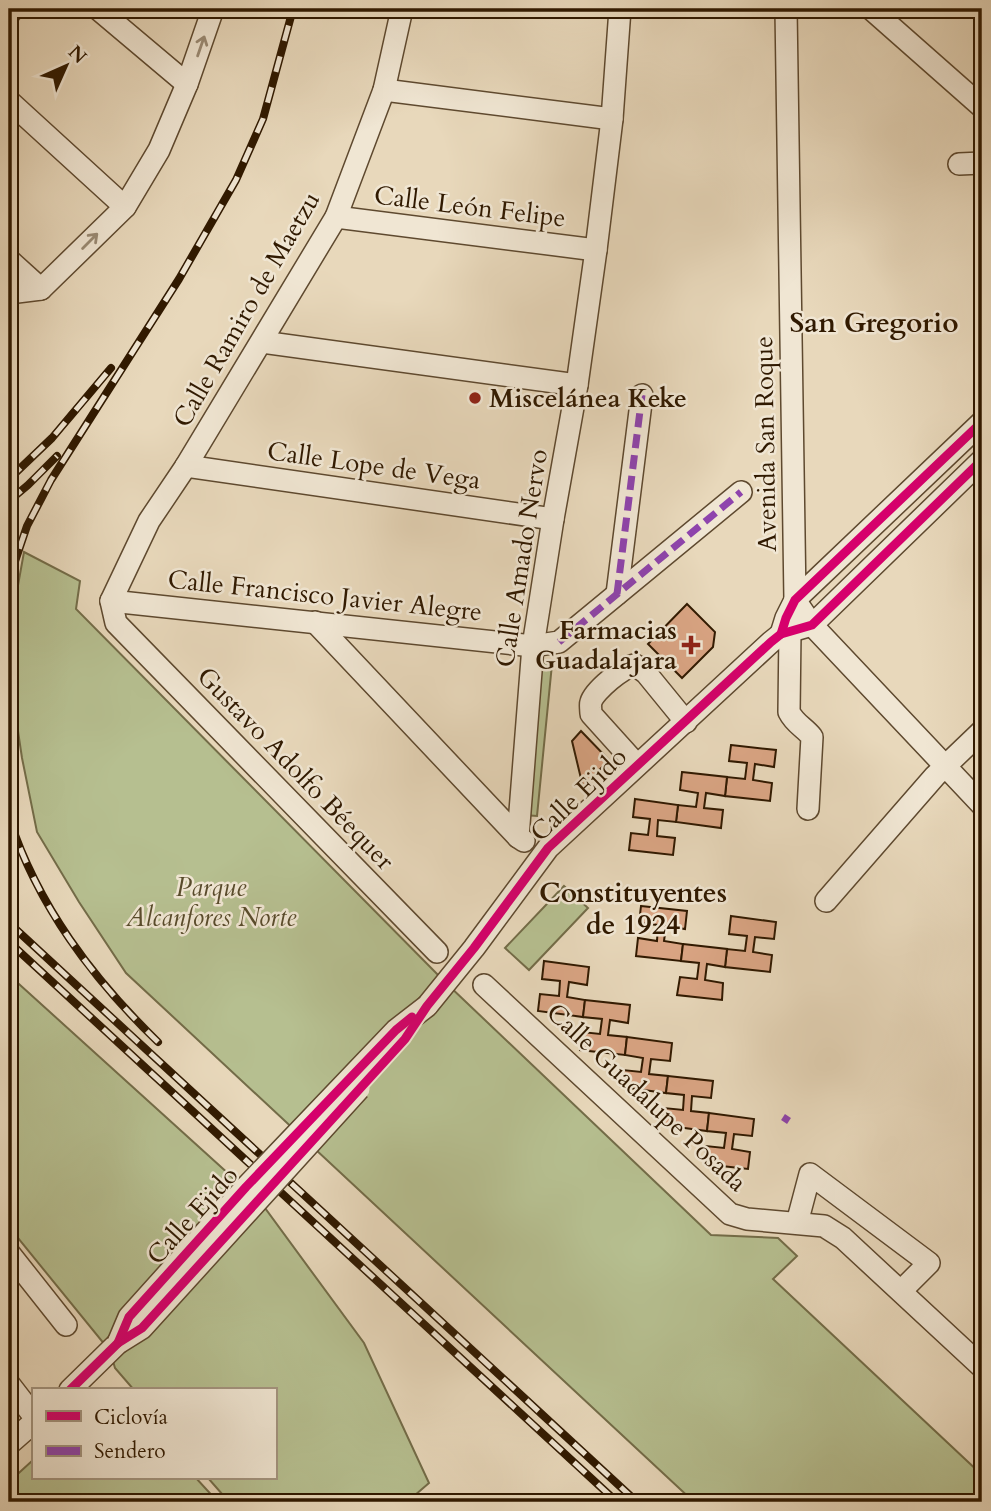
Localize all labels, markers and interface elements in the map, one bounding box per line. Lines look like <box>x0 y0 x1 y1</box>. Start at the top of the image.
north arrow <box>32 32 102 102</box>
one-way arrow <box>196 35 208 57</box>
text: N <box>62 40 93 70</box>
street label: Calle León Felipe <box>372 177 568 236</box>
street label: Calle Ramiro de Maetzu <box>165 185 328 433</box>
one-way arrow <box>81 233 98 250</box>
district label: San Gregorio <box>789 304 959 342</box>
street label: Avenida San Roque <box>746 336 785 552</box>
place label: Miscelánea Keke <box>489 381 687 416</box>
marker: Miscelánea Keke <box>467 390 483 406</box>
street label: Calle Lope de Vega <box>265 433 483 498</box>
street label: Calle Amado Nervo <box>487 446 556 670</box>
street label: Calle Francisco Javier Alegre <box>166 562 484 629</box>
place label: Farmacias Guadalajara <box>535 613 677 678</box>
marker: Farmacias Guadalajara <box>683 637 699 653</box>
street label: Gustavo Adolfo Béequer <box>189 659 402 878</box>
street label: Calle Ejido <box>522 739 634 849</box>
park label: Parque Alcanfores Norte <box>125 870 297 935</box>
district label: Constituyentes de 1924 <box>539 874 727 944</box>
street label: Calle Guadalupe Posada <box>539 995 754 1200</box>
street label: Calle Ejido <box>139 1158 246 1272</box>
legend <box>32 1388 276 1480</box>
text: Ciclovía <box>94 1403 168 1432</box>
text: Sendero <box>94 1437 166 1466</box>

